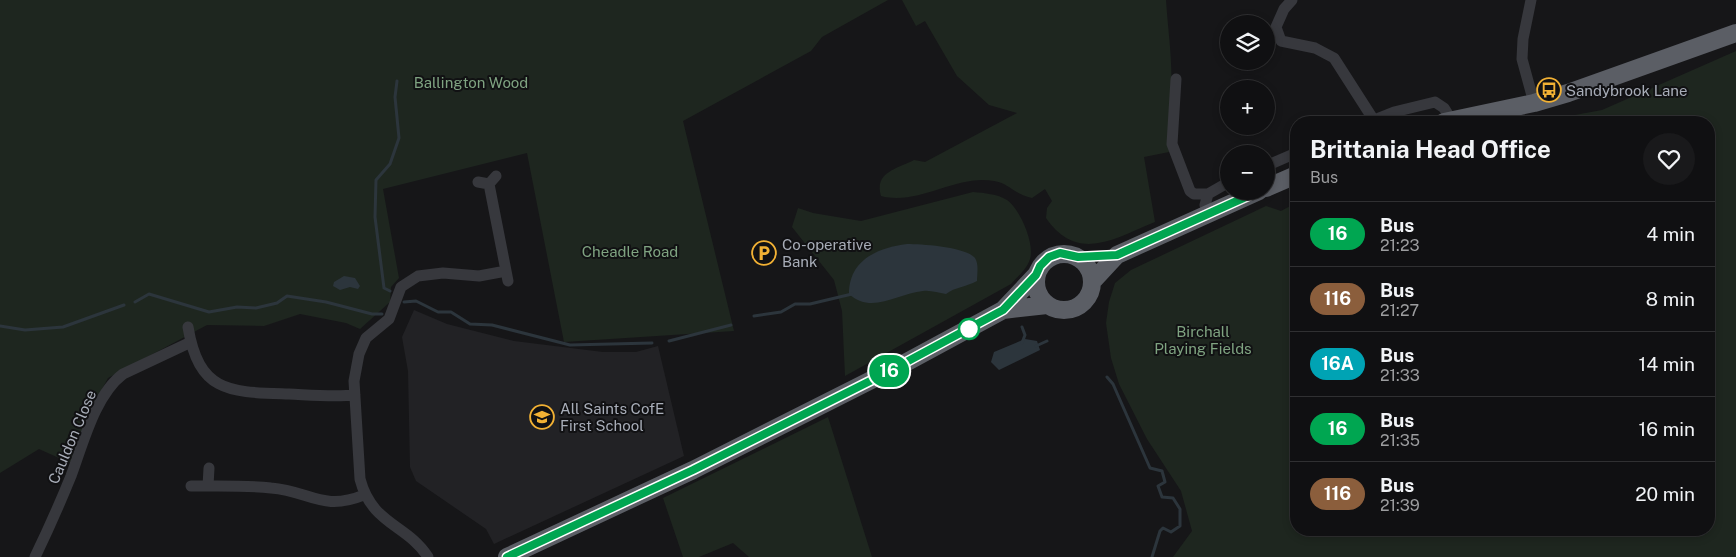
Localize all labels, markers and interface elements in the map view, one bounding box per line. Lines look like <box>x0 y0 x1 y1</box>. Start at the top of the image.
map controls <box>1220 15 1275 200</box>
button: layers <box>1220 15 1275 70</box>
park label: Ballington Wood <box>414 74 528 91</box>
bus stop icon: Sandybrook Lane <box>1536 77 1562 103</box>
button: + <box>1220 80 1275 135</box>
place label: Sandybrook Lane <box>1566 82 1688 99</box>
button: heart <box>1643 133 1695 185</box>
text: Brittania Head Office <box>1310 135 1551 163</box>
button: − <box>1220 145 1275 200</box>
text: Bus <box>1310 168 1338 187</box>
text: Bus <box>1380 214 1414 236</box>
text: 16 <box>1328 223 1347 244</box>
text: 4 min <box>1646 223 1695 245</box>
place label: Co-operative Bank <box>782 236 872 270</box>
text: 21:23 <box>1380 236 1420 255</box>
parking icon: Co-operative Bank <box>751 240 777 266</box>
park label: Cheadle Road <box>582 243 678 260</box>
text: Bus <box>1380 279 1414 301</box>
text: 116 <box>1324 288 1351 309</box>
text: 8 min <box>1646 288 1695 310</box>
text: 21:27 <box>1380 301 1419 320</box>
unlabelled marker <box>958 318 980 340</box>
park label: Birchall Playing Fields <box>1154 323 1252 357</box>
text: Bus <box>1380 344 1414 366</box>
text: 16A <box>1321 353 1354 374</box>
text: 14 min <box>1638 353 1695 375</box>
line badge: 16 <box>866 355 912 387</box>
text: 16 <box>879 360 899 381</box>
text: 21:33 <box>1380 366 1420 385</box>
street label: Cauldon Close <box>45 388 99 486</box>
place label: All Saints CofE First School <box>560 400 664 434</box>
school or university icon: All Saints CofE First School <box>529 404 555 430</box>
text: Bus <box>1380 409 1414 431</box>
text: 16 <box>1328 418 1347 439</box>
text: 16 min <box>1639 418 1695 440</box>
text: 21:35 <box>1380 431 1420 450</box>
text: Bus <box>1380 474 1414 496</box>
text: 116 <box>1324 483 1351 504</box>
text: 20 min <box>1635 483 1695 505</box>
text: 21:39 <box>1380 496 1420 515</box>

